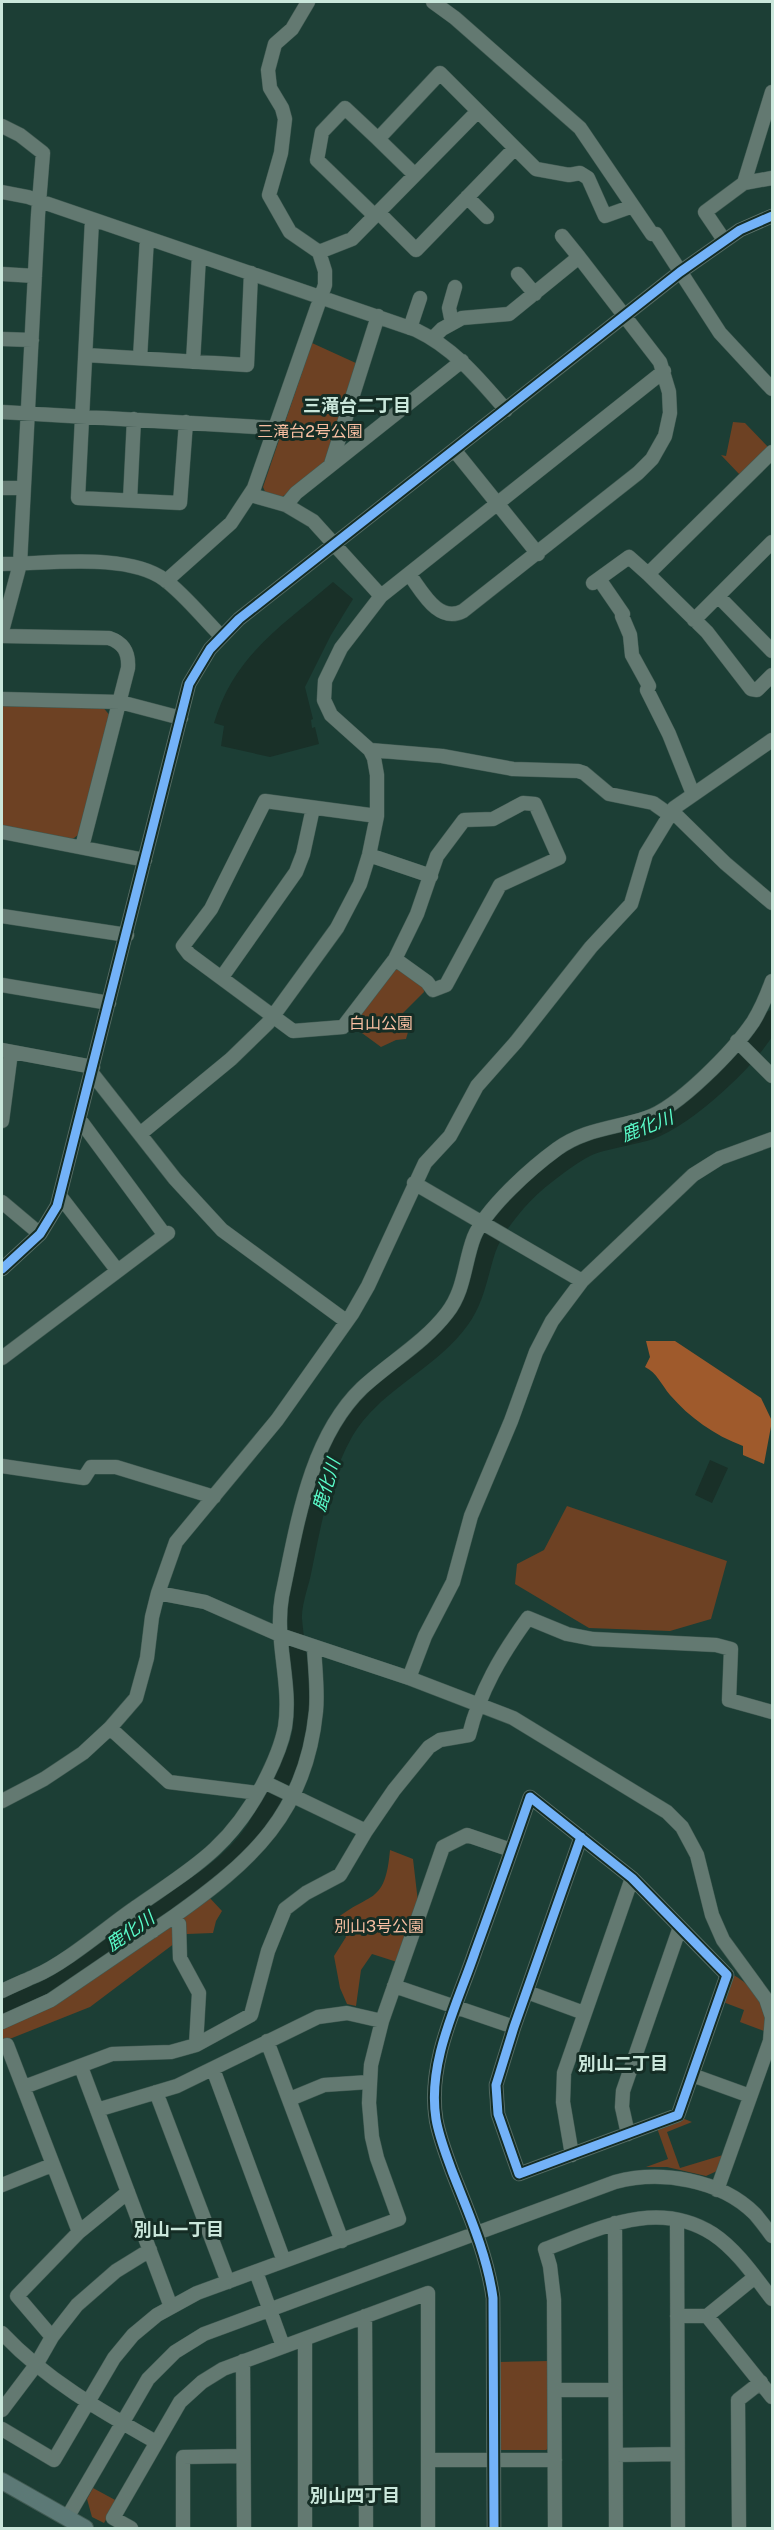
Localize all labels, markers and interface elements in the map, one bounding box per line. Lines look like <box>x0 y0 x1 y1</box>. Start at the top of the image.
district label: 三滝台二丁目 <box>303 395 411 416</box>
park label: 三滝台2号公園 <box>257 422 363 441</box>
park label: 白山公園 <box>349 1014 413 1033</box>
water label: 鹿化川 <box>618 1106 678 1145</box>
water label: 鹿化川 <box>308 1454 345 1514</box>
water label: 鹿化川 <box>102 1906 160 1955</box>
park label: 別山3号公園 <box>334 1917 424 1936</box>
district label: 別山二丁目 <box>578 2053 668 2074</box>
district label: 別山一丁目 <box>134 2219 224 2240</box>
district label: 別山四丁目 <box>310 2485 400 2506</box>

